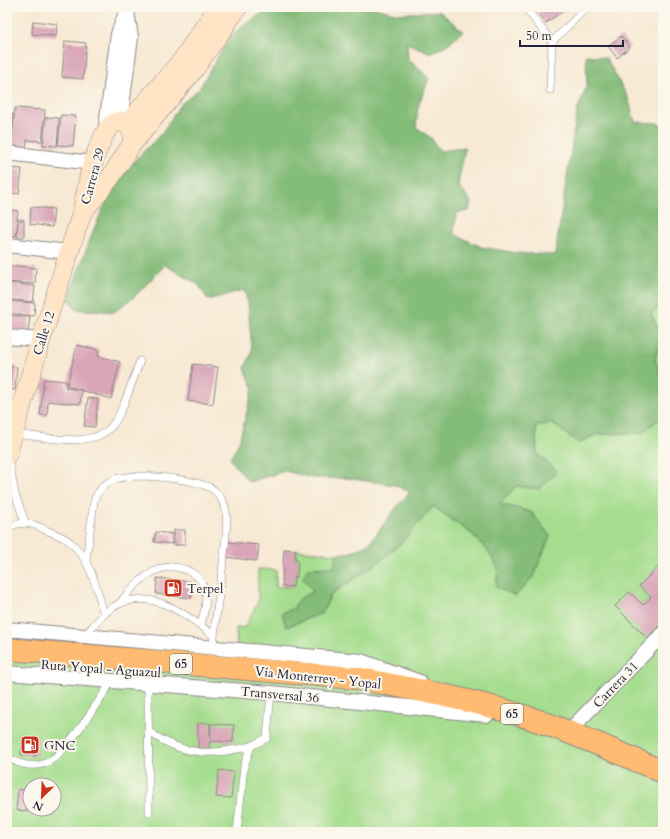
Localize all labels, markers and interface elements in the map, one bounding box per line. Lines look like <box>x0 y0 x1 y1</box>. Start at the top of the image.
scale bar <box>520 22 623 48</box>
text: 50 m <box>526 28 553 44</box>
street label: Carrera 29 <box>77 146 109 207</box>
street label: Calle 12 <box>29 309 59 357</box>
fuel station icon: Terpel <box>162 577 184 599</box>
place label: Terpel <box>187 580 224 598</box>
road number: 65 <box>170 654 192 674</box>
street label: Ruta Yopal - Aguazul <box>40 656 162 682</box>
street label: Carrera 31 <box>589 658 642 712</box>
street label: Vía Monterrey - Yopal <box>254 662 382 694</box>
street label: Transversal 36 <box>240 683 320 707</box>
road number: 65 <box>501 704 523 724</box>
fuel station icon: GNC <box>19 734 41 756</box>
place label: GNC <box>44 737 75 755</box>
north arrow <box>22 777 62 817</box>
text: N <box>30 797 46 814</box>

